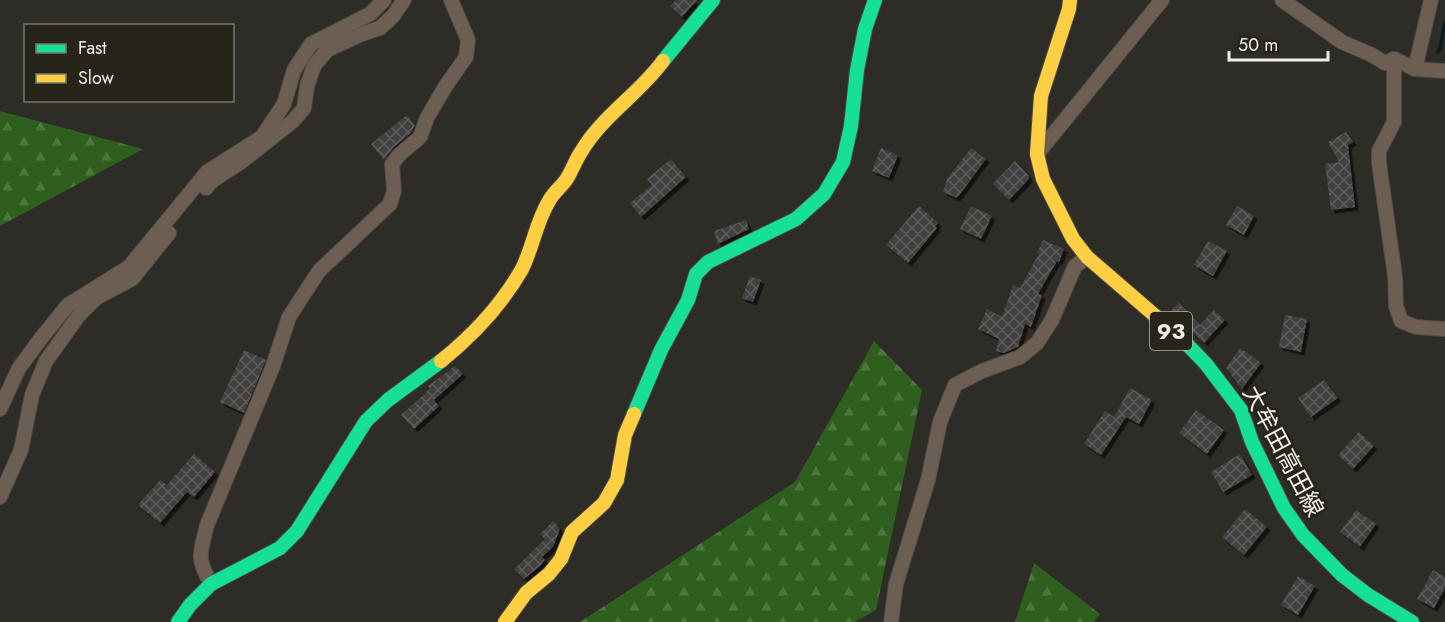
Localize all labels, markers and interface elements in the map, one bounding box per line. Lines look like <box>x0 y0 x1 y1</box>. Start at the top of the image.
legend <box>24 24 234 102</box>
scale bar <box>1229 24 1328 62</box>
text: 50 m <box>1238 32 1278 58</box>
text: Fast <box>78 35 107 61</box>
text: Slow <box>78 65 115 91</box>
road number: 93 <box>1150 312 1192 350</box>
street label: 大牟田高田線 <box>1234 379 1333 523</box>

